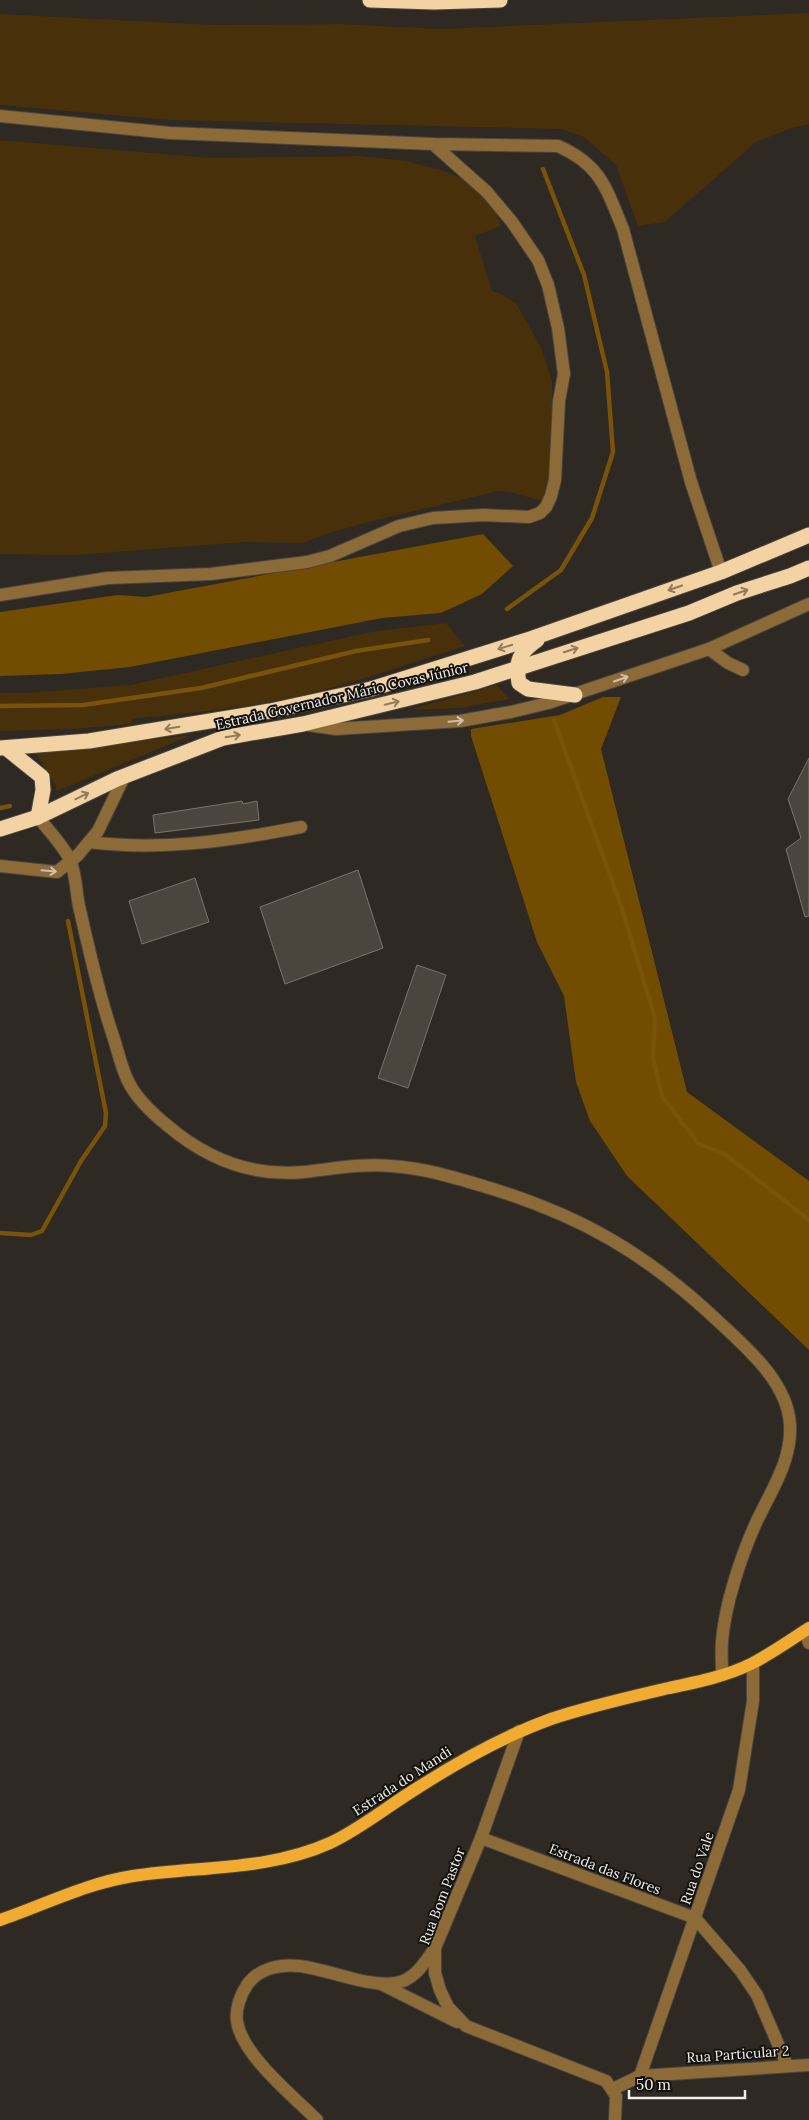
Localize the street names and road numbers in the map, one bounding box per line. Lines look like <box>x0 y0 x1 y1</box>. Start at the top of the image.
street label: Estrada Governador Mário Covas Júnior <box>214 658 470 734</box>
street label: Estrada do Mandi <box>349 1742 455 1820</box>
street label: Rua do Vale <box>676 1829 718 1907</box>
street label: Estrada das Flores <box>546 1839 664 1899</box>
street label: Rua Bom Pastor <box>415 1845 469 1947</box>
street label: Rua Particular 2 <box>686 2041 790 2067</box>

